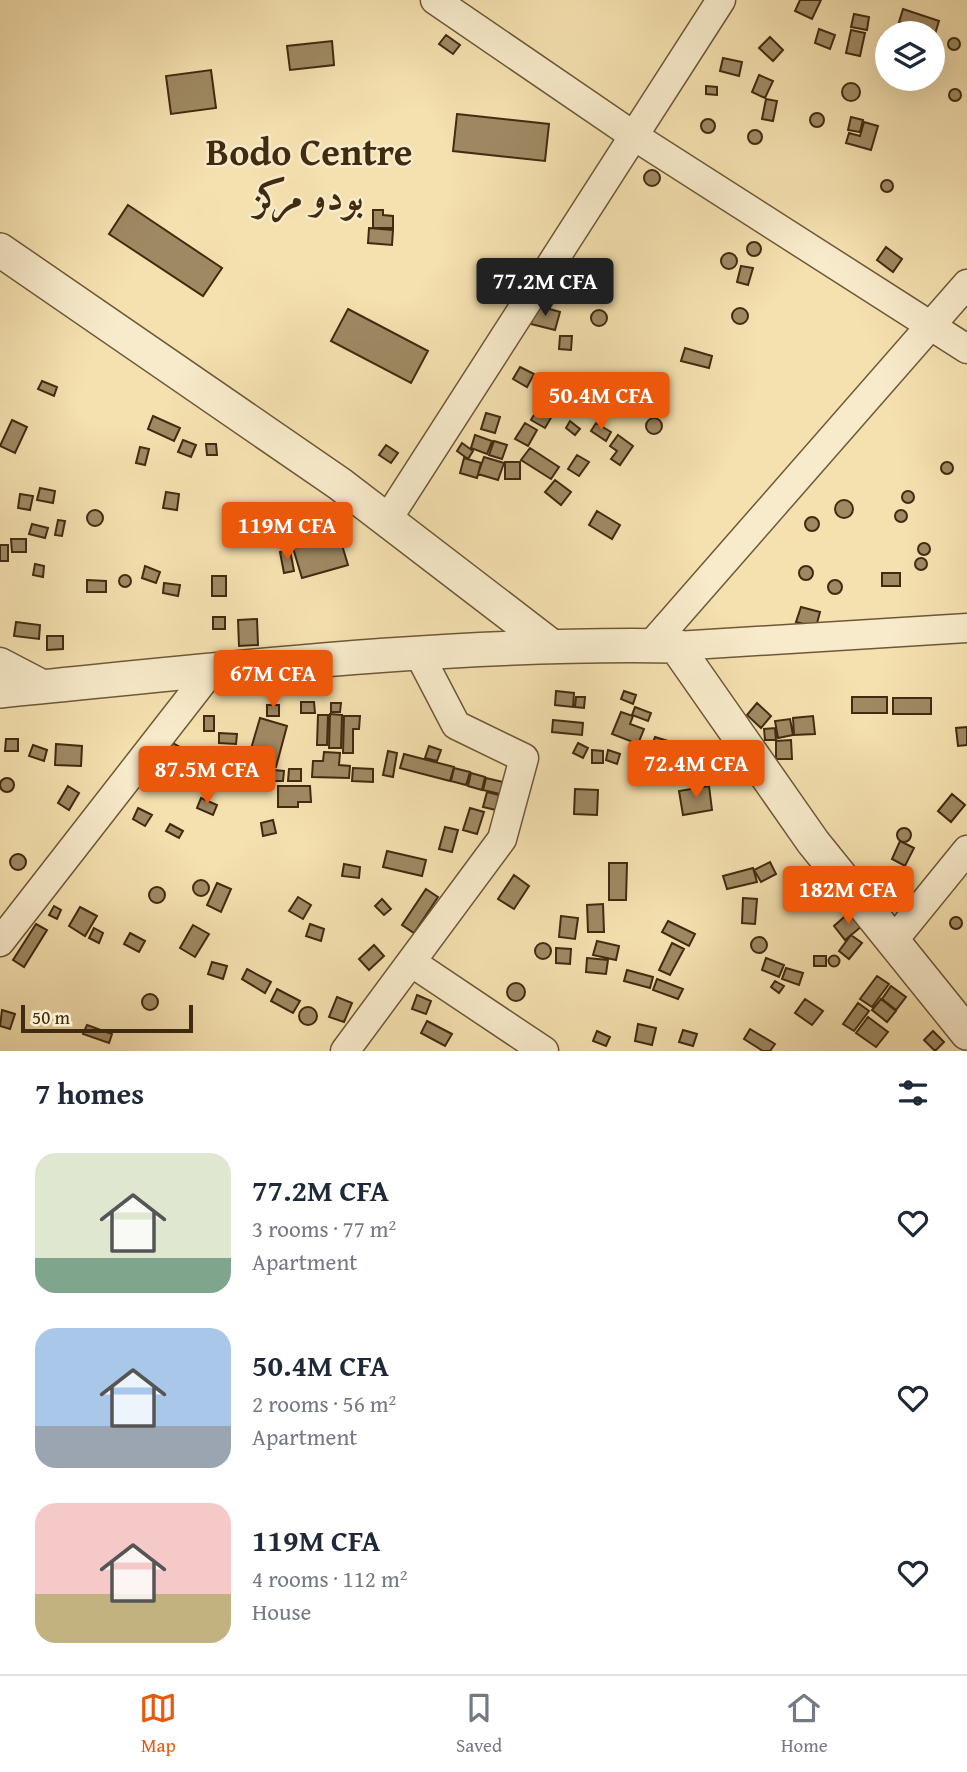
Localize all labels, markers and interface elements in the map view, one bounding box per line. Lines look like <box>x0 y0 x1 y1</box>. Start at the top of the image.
map controls <box>875 21 945 91</box>
button: layers <box>875 21 945 91</box>
district label: Bodo Centre بودو مركز <box>206 123 412 223</box>
pin: 77.2M CFA <box>465 258 625 318</box>
text: 77.2M CFA <box>492 264 598 297</box>
pin: 50.4M CFA <box>521 372 681 432</box>
text: 50.4M CFA <box>548 378 654 411</box>
pin: 119M CFA <box>215 503 359 562</box>
text: 119M CFA <box>238 508 336 541</box>
pin: 67M CFA <box>208 650 338 710</box>
text: 67M CFA <box>230 656 316 689</box>
pin: 72.4M CFA <box>616 740 776 800</box>
pin: 87.5M CFA <box>127 746 287 806</box>
text: 72.4M CFA <box>643 746 749 779</box>
text: 87.5M CFA <box>154 752 260 785</box>
pin: 182M CFA <box>776 866 920 926</box>
text: 182M CFA <box>799 872 897 905</box>
scale bar <box>21 1002 192 1034</box>
text: 50 m <box>32 1003 70 1031</box>
text: 7 homes <box>35 1071 144 1115</box>
icon: filters <box>894 1074 932 1112</box>
text: 77.2M CFA <box>252 1168 389 1212</box>
icon: home <box>91 1181 175 1265</box>
icon: heart <box>894 1204 932 1242</box>
text: 3 rooms · 77 m² <box>252 1212 396 1245</box>
text: Apartment <box>252 1245 357 1278</box>
text: 50.4M CFA <box>252 1343 389 1387</box>
icon: home <box>91 1356 175 1440</box>
icon: heart <box>894 1379 932 1417</box>
text: 2 rooms · 56 m² <box>252 1387 396 1420</box>
text: Apartment <box>252 1420 357 1453</box>
text: 119M CFA <box>252 1518 380 1562</box>
icon: home <box>91 1531 175 1615</box>
icon: heart <box>894 1554 932 1592</box>
text: 4 rooms · 112 m² <box>252 1562 407 1595</box>
text: House <box>252 1595 311 1628</box>
tab: Map <box>139 1689 177 1759</box>
tab: Saved <box>456 1689 502 1759</box>
tab: Home <box>781 1689 828 1759</box>

